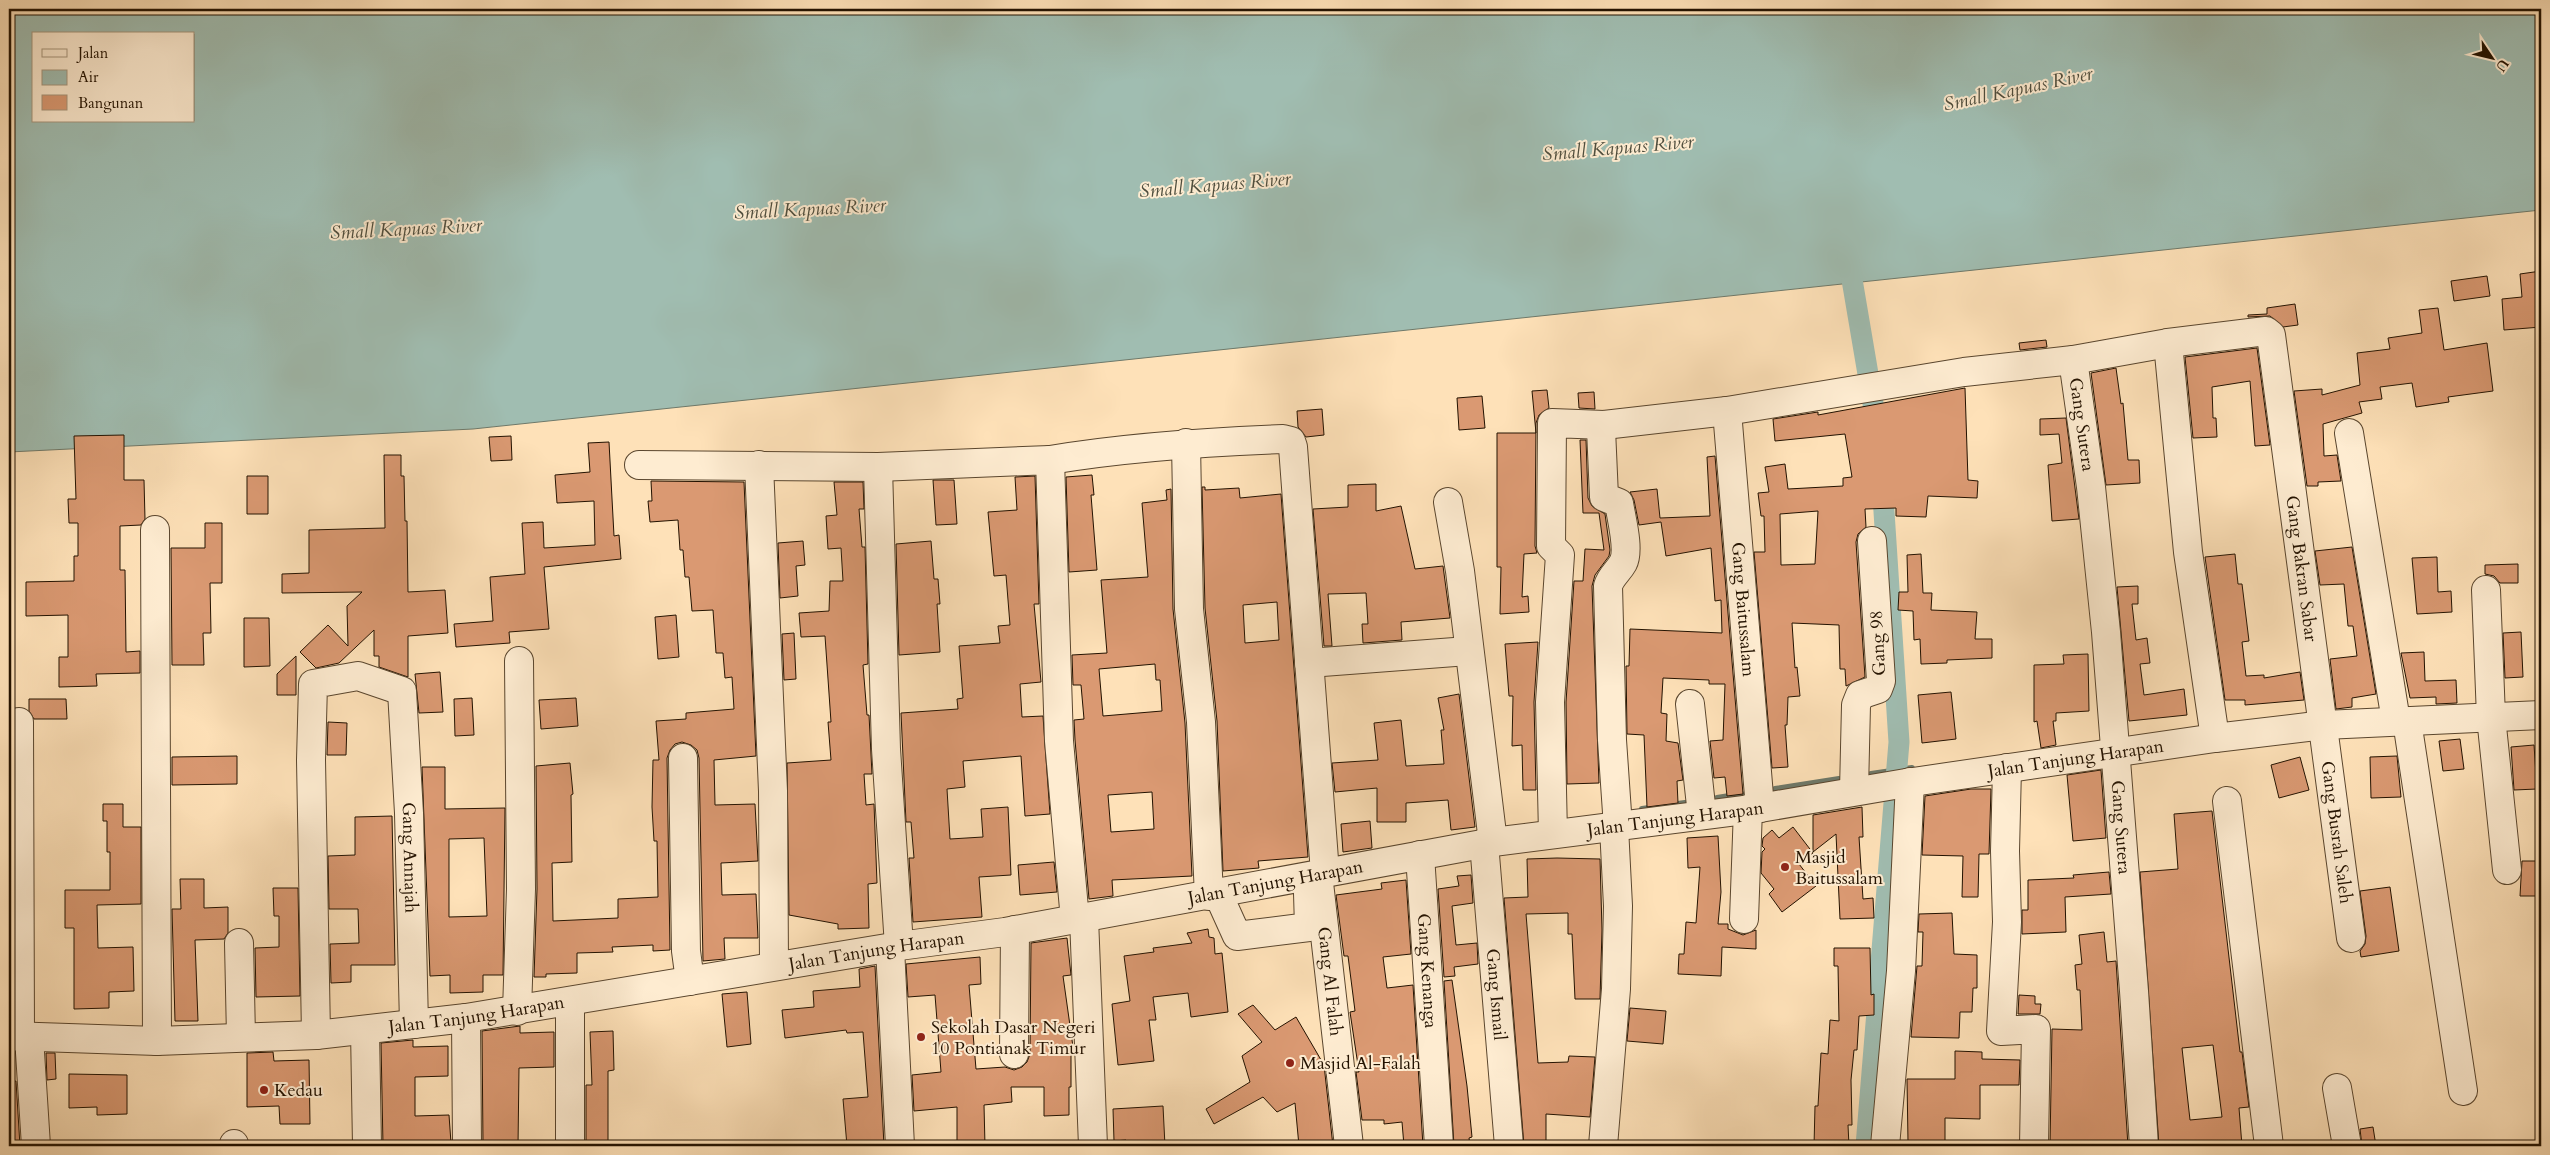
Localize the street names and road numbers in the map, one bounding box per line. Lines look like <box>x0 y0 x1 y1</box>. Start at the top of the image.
street label: Gang Sutera <box>2063 376 2101 473</box>
street label: Gang Bakran Sabar <box>2280 494 2324 644</box>
street label: Gang Baitussalam <box>1725 541 1762 679</box>
street label: Gang 98 <box>1864 610 1892 676</box>
street label: Jalan Tanjung Harapan <box>1983 733 2166 784</box>
street label: Gang Busrah Saleh <box>2315 759 2359 905</box>
street label: Gang Sutera <box>2105 779 2137 876</box>
street label: Jalan Tanjung Harapan <box>1583 795 1766 843</box>
street label: Gang Annajah <box>396 801 424 913</box>
street label: Jalan Tanjung Harapan <box>1183 854 1366 911</box>
street label: Gang Kenanga <box>1411 913 1444 1029</box>
street label: Jalan Tanjung Harapan <box>784 925 966 977</box>
street label: Gang Al Falah <box>1312 925 1349 1037</box>
street label: Gang Ismail <box>1480 948 1513 1042</box>
street label: Jalan Tanjung Harapan <box>384 989 567 1040</box>

